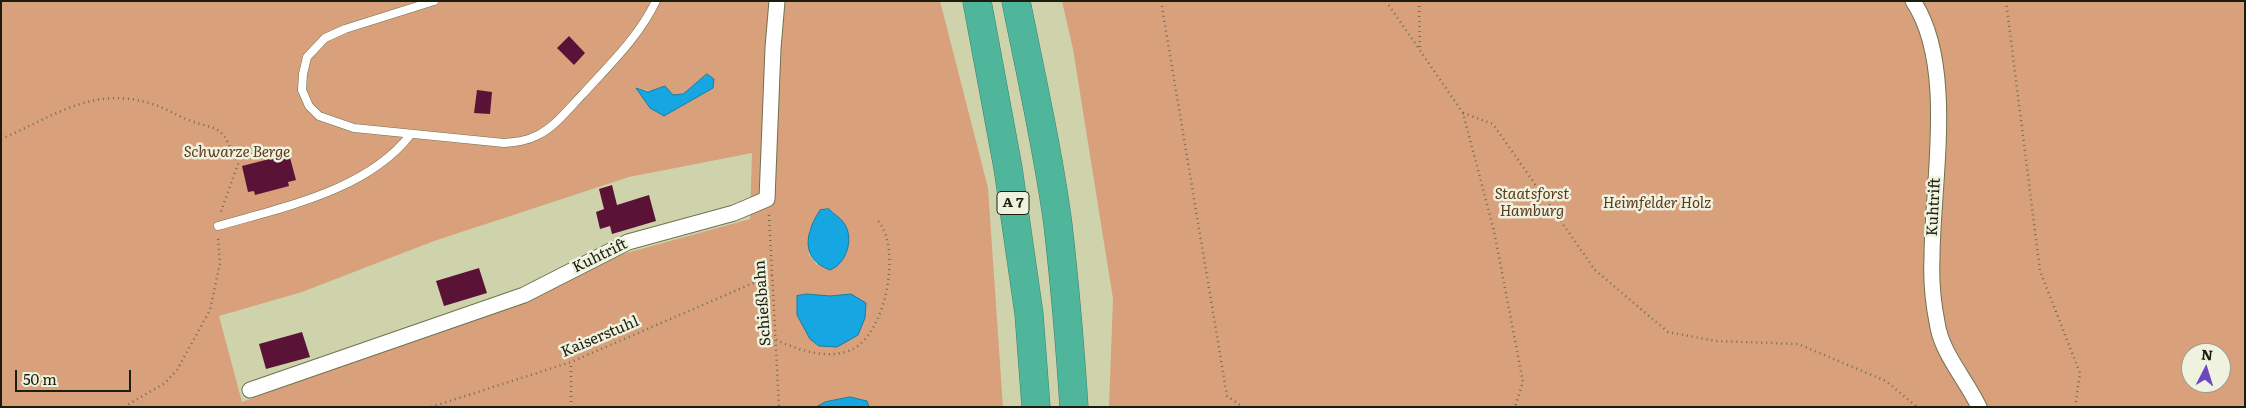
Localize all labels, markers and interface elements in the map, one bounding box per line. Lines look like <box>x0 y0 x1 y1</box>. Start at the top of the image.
park label: Schwarze Berge <box>184 144 290 162</box>
street label: Kuhtrift <box>1923 177 1945 237</box>
park label: Staatsforst Hamburg <box>1495 186 1569 221</box>
road number: A 7 <box>997 192 1029 214</box>
park label: Heimfelder Holz <box>1603 195 1711 213</box>
street label: Kuhtrift <box>570 235 630 277</box>
street label: Schießbahn <box>751 259 775 347</box>
street label: Kaiserstuhl <box>558 313 642 361</box>
north arrow <box>2181 343 2231 393</box>
text: N <box>2200 344 2214 365</box>
scale bar <box>18 360 134 392</box>
text: 50 m <box>23 367 57 390</box>

